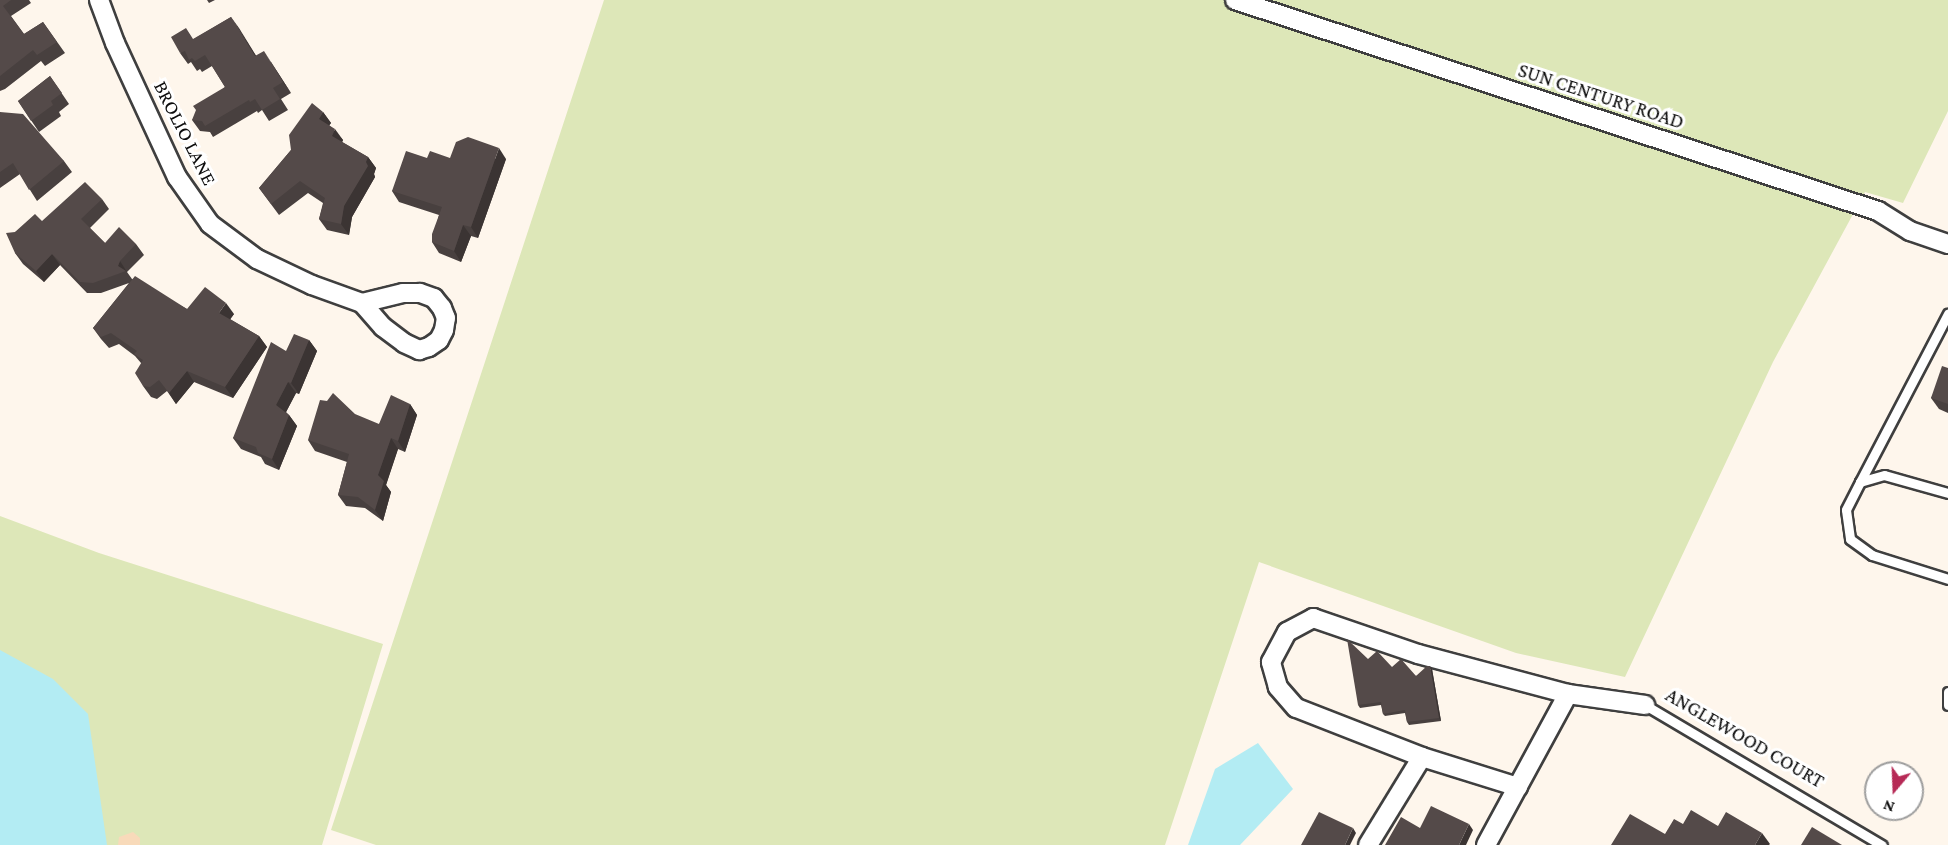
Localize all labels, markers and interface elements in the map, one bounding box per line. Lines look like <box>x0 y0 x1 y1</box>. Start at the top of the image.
street label: SUN CENTURY ROAD <box>1515 58 1687 134</box>
street label: BROLIO LANE <box>148 77 222 189</box>
street label: ANGLEWOOD COURT <box>1661 683 1829 793</box>
north arrow <box>1864 761 1924 821</box>
text: N <box>1881 797 1897 816</box>

